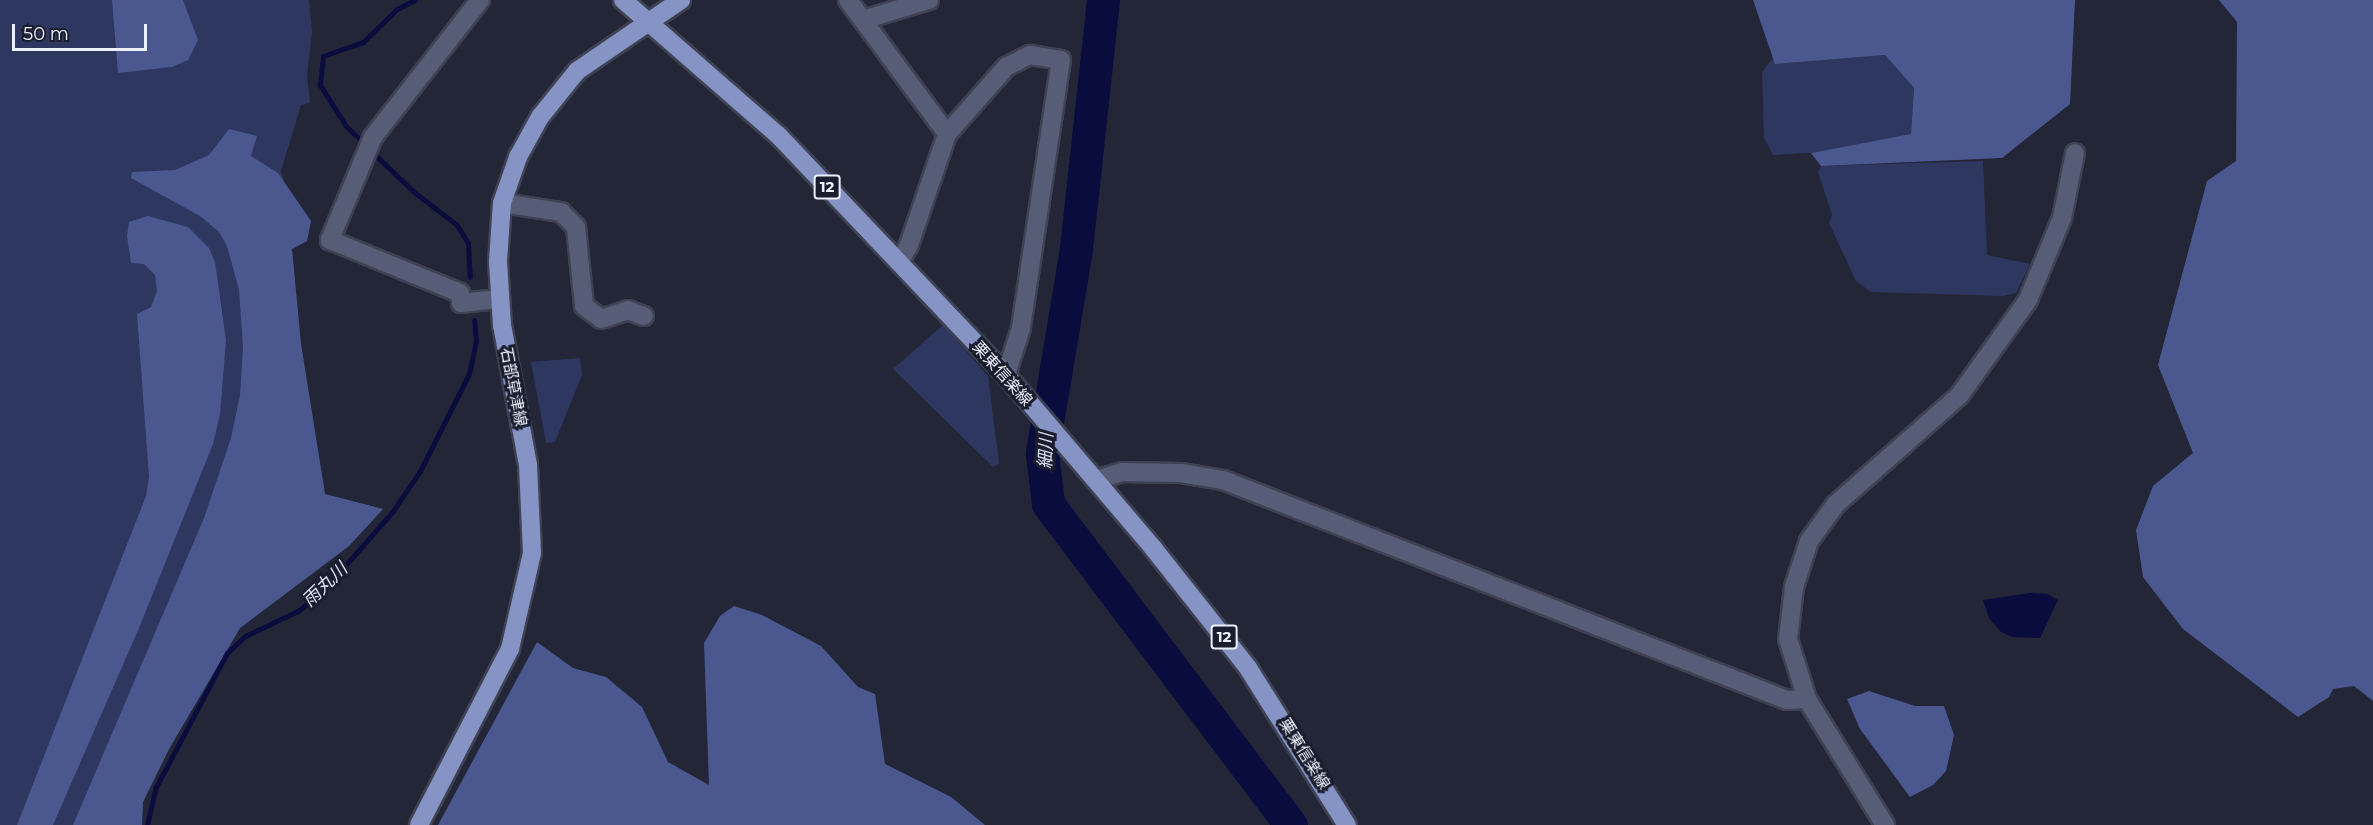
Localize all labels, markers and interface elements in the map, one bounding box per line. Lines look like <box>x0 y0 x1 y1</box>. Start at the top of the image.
scale bar <box>15 12 150 50</box>
text: 50 m <box>23 23 69 45</box>
road number: 12 <box>814 175 840 199</box>
street label: 栗東信楽線 <box>968 338 1036 410</box>
street label: 石部草津線 <box>496 346 530 428</box>
water label: 細川 <box>1035 433 1057 469</box>
water label: 雨丸川 <box>298 558 352 612</box>
road number: 12 <box>1210 625 1238 649</box>
street label: 栗東信楽線 <box>1275 715 1333 793</box>

